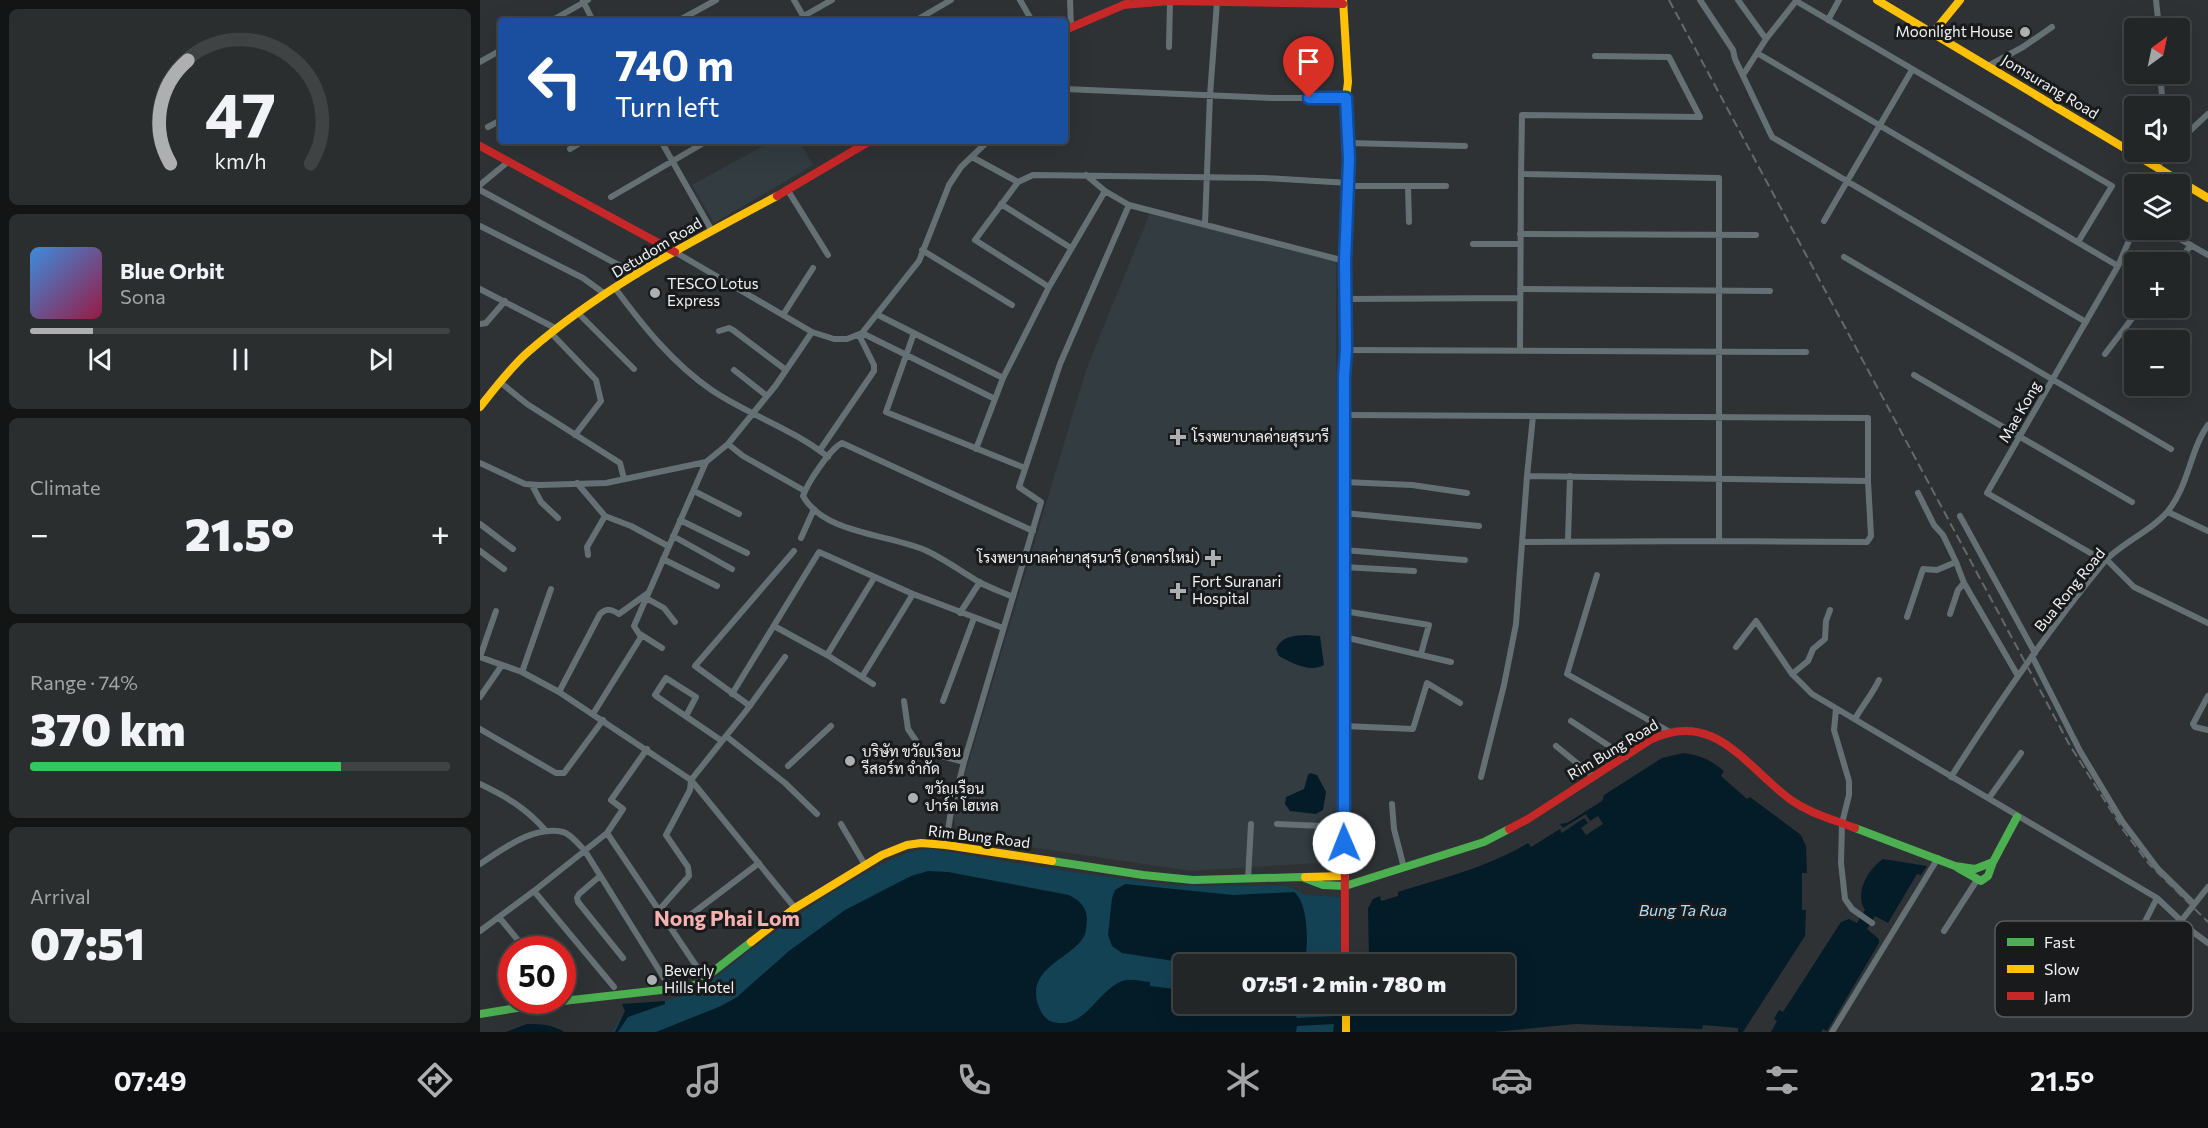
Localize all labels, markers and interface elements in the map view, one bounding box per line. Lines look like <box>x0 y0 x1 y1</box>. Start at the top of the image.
north arrow <box>2124 18 2190 84</box>
map controls <box>2124 18 2190 396</box>
place label: Moonlight House <box>1895 22 2013 40</box>
marker: Moonlight House <box>2018 25 2032 39</box>
pin <box>1283 36 1334 98</box>
text: 740 m <box>615 38 734 90</box>
icon: left <box>516 42 594 120</box>
icon: arrive <box>1292 45 1325 78</box>
street label: Jomsurang Road <box>1999 50 2102 122</box>
text: 47 <box>204 75 276 151</box>
text: Turn left <box>615 90 719 123</box>
button: sound <box>2124 96 2190 162</box>
text: km/h <box>214 147 266 173</box>
button: layers <box>2124 174 2190 240</box>
street label: Detudom Road <box>608 213 705 281</box>
button: + <box>2124 252 2190 318</box>
text: Blue Orbit <box>120 257 224 284</box>
place label: TESCO Lotus Express <box>667 274 759 309</box>
text: Sona <box>120 284 166 308</box>
marker: TESCO Lotus Express <box>648 286 662 300</box>
button: − <box>2124 330 2190 396</box>
icon: previous <box>84 343 117 376</box>
icon: pause <box>224 343 257 376</box>
icon: next <box>364 343 397 376</box>
street label: Mae Kong <box>1994 378 2044 445</box>
place label: โรงพยาบาลค่ายสุรนารี <box>1191 427 1329 448</box>
marker: โรงพยาบาลค่ายสุรนารี <box>1169 428 1187 446</box>
text: Climate <box>30 475 100 499</box>
text: 21.5° <box>185 505 295 560</box>
text: − <box>30 512 49 553</box>
text: + <box>431 512 450 553</box>
street label: Bua Rong Road <box>2030 544 2108 635</box>
place label: โรงพยาบาลค่ายาสุรนารี (อาคารใหม่) <box>976 548 1200 569</box>
marker: โรงพยาบาลค่ายาสุรนารี (อาคารใหม่) <box>1204 549 1222 567</box>
place label: Fort Suranari Hospital <box>1192 572 1281 607</box>
marker: Fort Suranari Hospital <box>1169 582 1187 600</box>
text: Range · 74% <box>30 670 138 694</box>
text: 370 km <box>30 700 186 755</box>
street label: Rim Bung Road <box>1564 715 1661 783</box>
place label: บริษัท ขวัญเรือน รีสอร์ท จำกัด <box>861 742 961 777</box>
marker: บริษัท ขวัญเรือน รีสอร์ท จำกัด <box>843 754 857 768</box>
place label: ขวัญเรือน ปาร์ค โฮเทล <box>925 779 999 814</box>
marker: ขวัญเรือน ปาร์ค โฮเทล <box>906 791 920 805</box>
position arrow <box>1312 811 1376 875</box>
street label: Rim Bung Road <box>927 821 1031 851</box>
text: Arrival <box>30 884 91 908</box>
water label: Bung Ta Rua <box>1639 900 1727 919</box>
district label: Nong Phai Lom <box>654 905 800 930</box>
text: 07:51 <box>30 914 145 969</box>
legend <box>1995 921 2193 1017</box>
text: Fast <box>2044 932 2075 951</box>
speed limit sign: 50 <box>498 936 576 1014</box>
text: Slow <box>2044 959 2080 978</box>
place label: Beverly Hills Hotel <box>664 961 734 996</box>
text: 07:51 · 2 min · 780 m <box>1242 970 1446 997</box>
marker: Beverly Hills Hotel <box>645 973 659 987</box>
text: Jam <box>2044 986 2071 1005</box>
icon: directions <box>414 1059 456 1101</box>
icon: music <box>683 1059 725 1101</box>
icon: phone <box>953 1059 995 1101</box>
icon: climate <box>1222 1059 1264 1101</box>
icon: car <box>1491 1059 1533 1101</box>
icon: filters <box>1761 1059 1803 1101</box>
text: 07:49 <box>114 1064 187 1097</box>
text: 21.5° <box>2030 1064 2094 1097</box>

